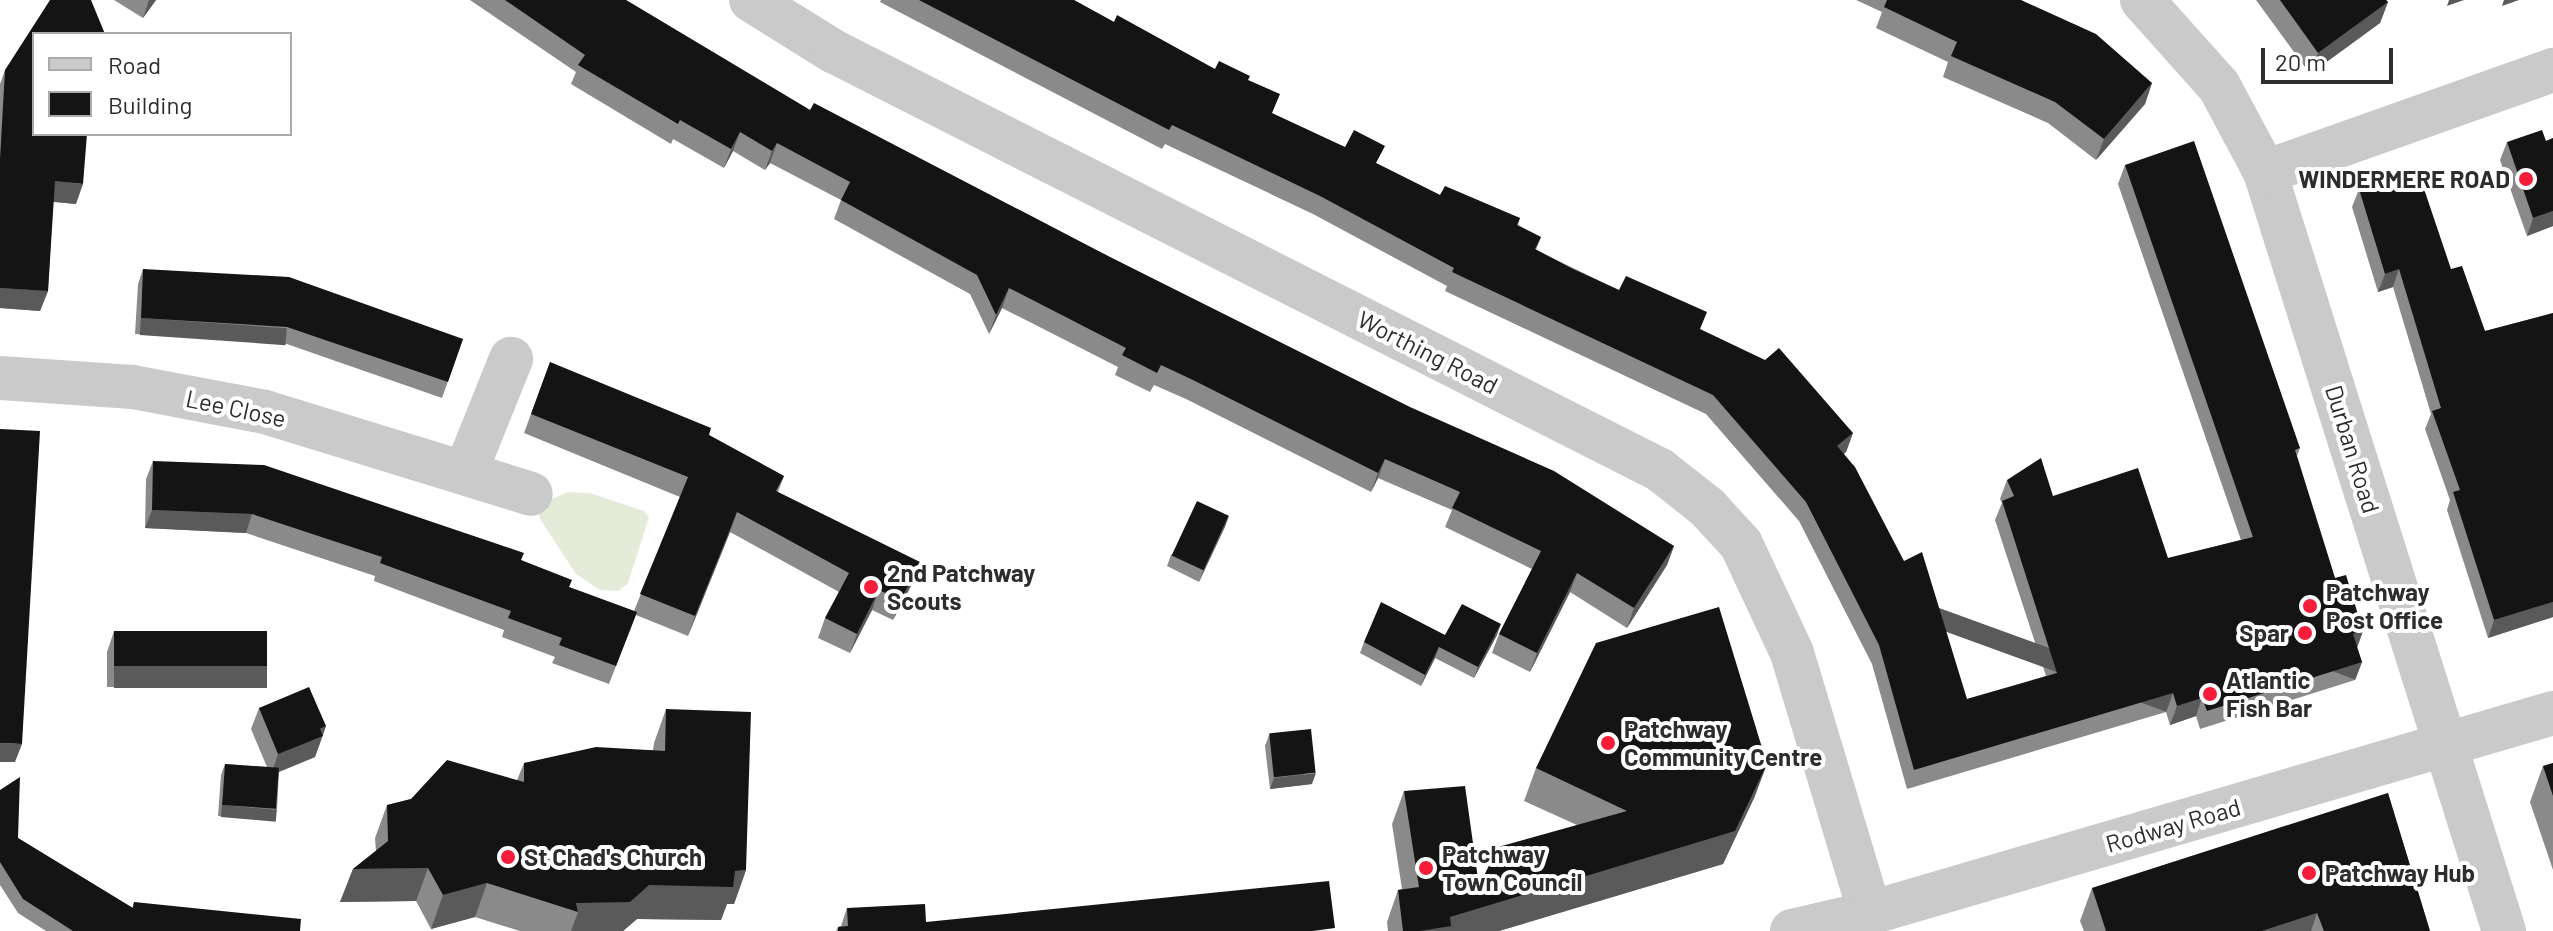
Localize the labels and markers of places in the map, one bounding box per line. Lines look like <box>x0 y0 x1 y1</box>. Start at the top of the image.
place label: WINDERMERE ROAD <box>2298 165 2510 193</box>
marker: WINDERMERE ROAD <box>2517 170 2535 188</box>
place label: 2nd Patchway Scouts <box>887 559 1035 615</box>
marker: 2nd Patchway Scouts <box>862 578 880 596</box>
place label: Patchway Post Office <box>2326 578 2443 634</box>
marker: Patchway Post Office <box>2301 597 2319 615</box>
place label: Spar <box>2239 619 2289 647</box>
marker: Spar <box>2296 624 2314 642</box>
place label: Atlantic Fish Bar <box>2226 666 2312 722</box>
marker: Atlantic Fish Bar <box>2201 685 2219 703</box>
place label: Patchway Community Centre <box>1624 715 1822 771</box>
marker: Patchway Community Centre <box>1599 734 1617 752</box>
place label: Patchway Town Council <box>1442 840 1582 896</box>
place label: St Chad's Church <box>524 843 702 871</box>
marker: St Chad's Church <box>499 848 517 866</box>
marker: Patchway Town Council <box>1417 859 1435 877</box>
place label: Patchway Hub <box>2325 859 2475 887</box>
marker: Patchway Hub <box>2300 864 2318 882</box>

